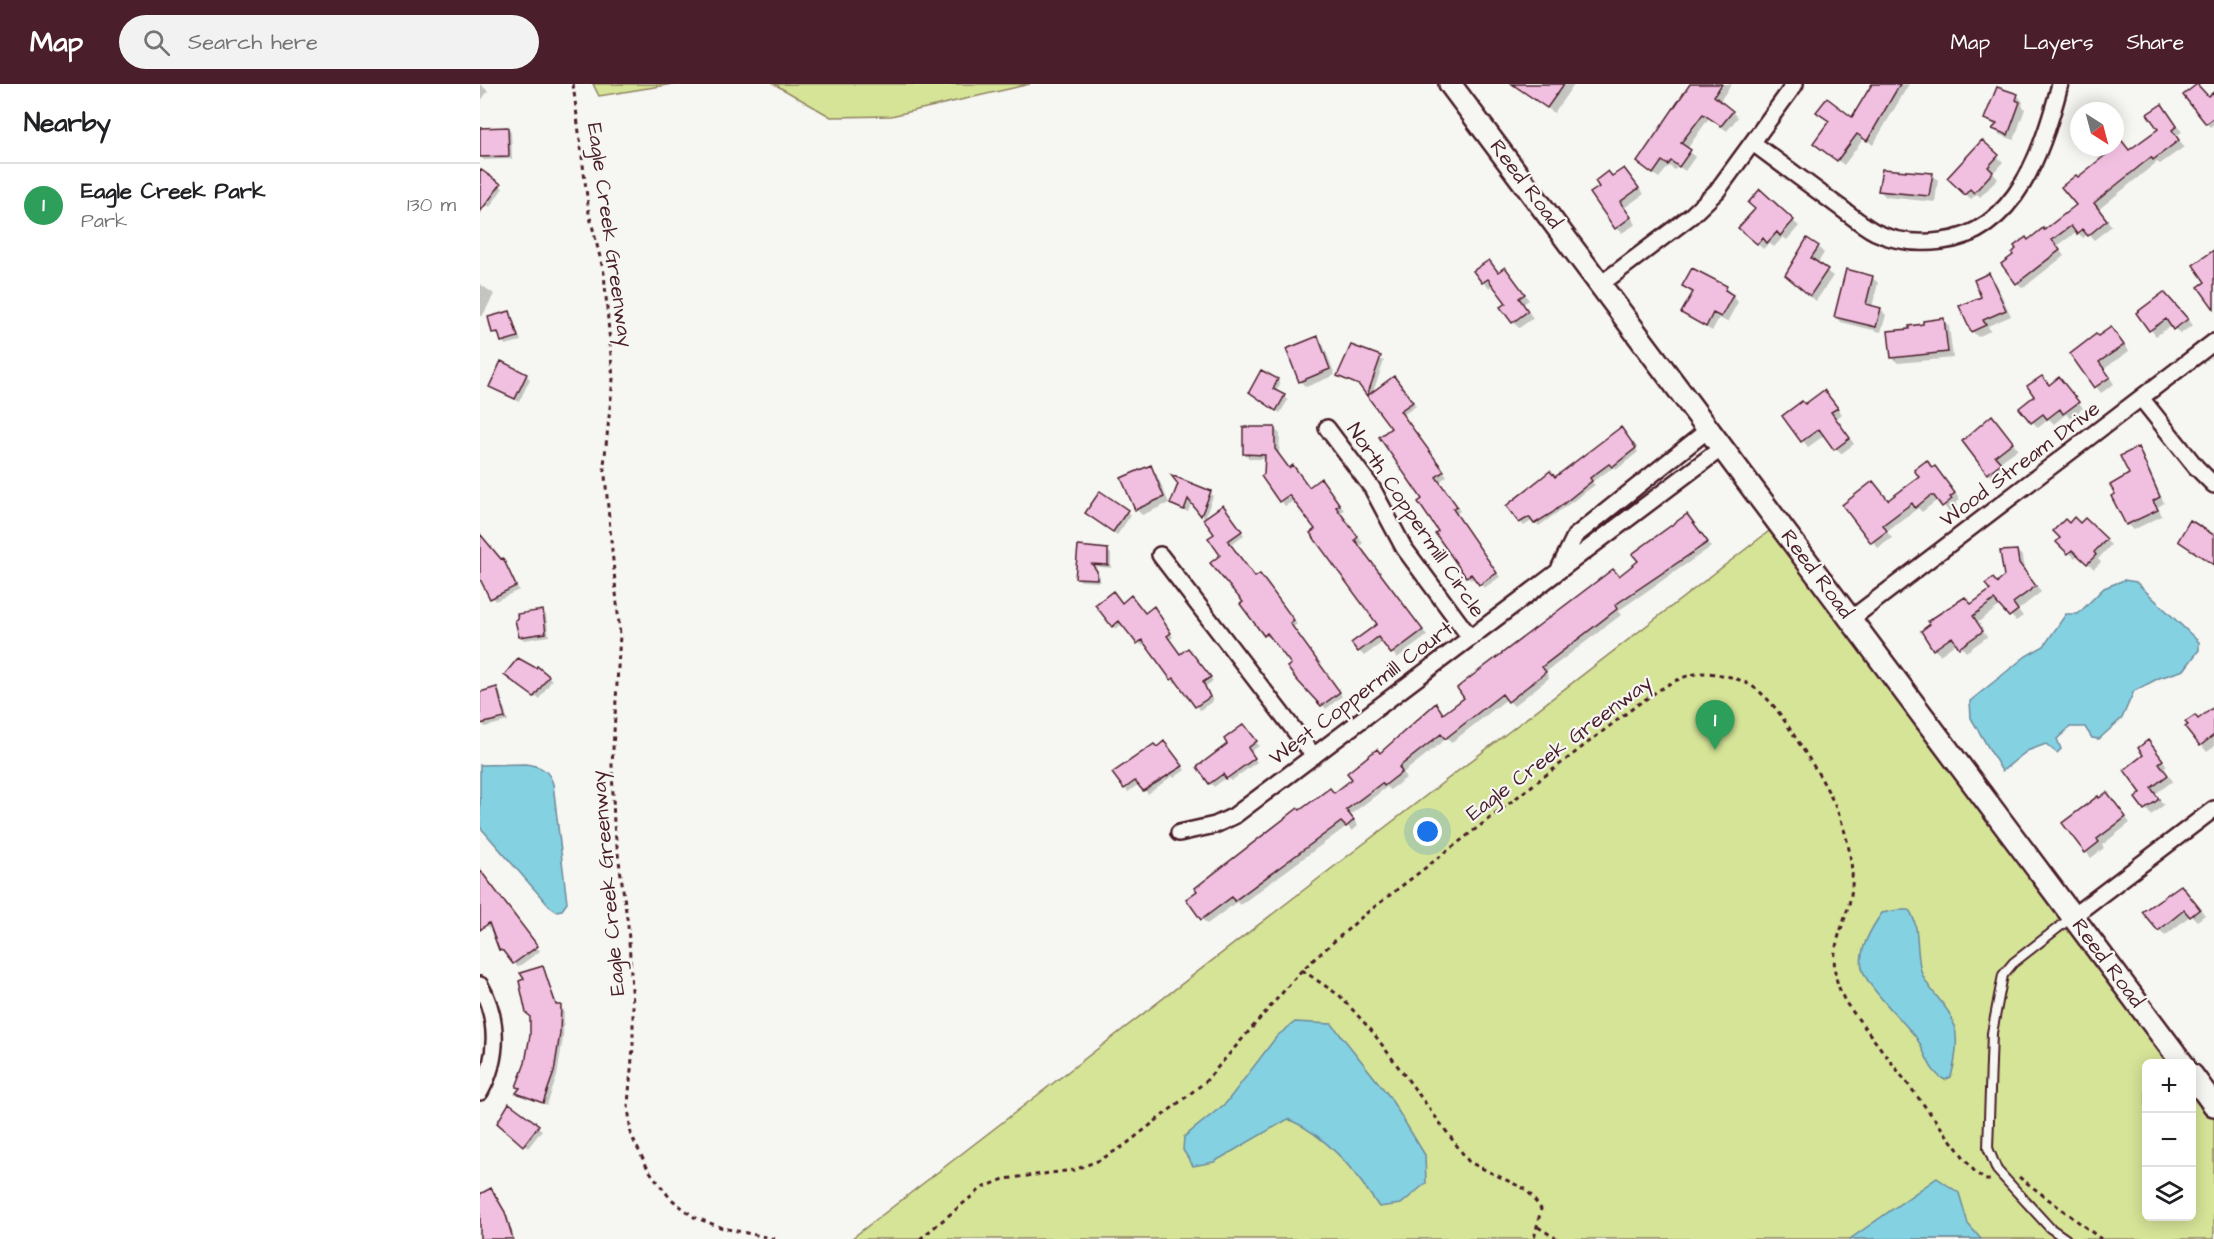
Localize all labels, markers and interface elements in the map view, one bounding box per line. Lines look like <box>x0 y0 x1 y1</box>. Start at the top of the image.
search box <box>119 15 539 69</box>
text: Map <box>30 23 83 62</box>
icon: search <box>140 26 173 59</box>
text: Search here <box>188 27 318 58</box>
text: Map <box>1950 28 1990 57</box>
text: Layers <box>2023 28 2093 57</box>
text: Share <box>2126 28 2184 57</box>
north arrow <box>2070 102 2124 156</box>
text: Nearby <box>24 105 111 141</box>
street label: Eagle Creek Greenway <box>578 121 640 350</box>
street label: Reed Road <box>1483 133 1569 235</box>
text: Eagle Creek Park <box>81 176 265 207</box>
text: 1 <box>42 191 45 219</box>
text: 130 m <box>407 191 456 219</box>
text: Park <box>81 207 127 235</box>
street label: Wood Stream Drive <box>1934 394 2106 534</box>
street label: North Coppermill Circle <box>1339 417 1492 624</box>
street label: Reed Road <box>1774 523 1860 625</box>
street label: West Coppermill Court <box>1263 614 1460 773</box>
street label: Eagle Creek Greenway <box>1460 668 1660 829</box>
pin: 1 <box>1696 700 1734 750</box>
street label: Eagle Creek Greenway <box>584 769 634 997</box>
your location <box>1413 817 1442 846</box>
street label: Reed Road <box>2065 912 2151 1014</box>
map controls <box>2142 1059 2196 1221</box>
button: + <box>2142 1059 2196 1113</box>
button: − <box>2142 1113 2196 1167</box>
button: layers <box>2142 1167 2196 1221</box>

